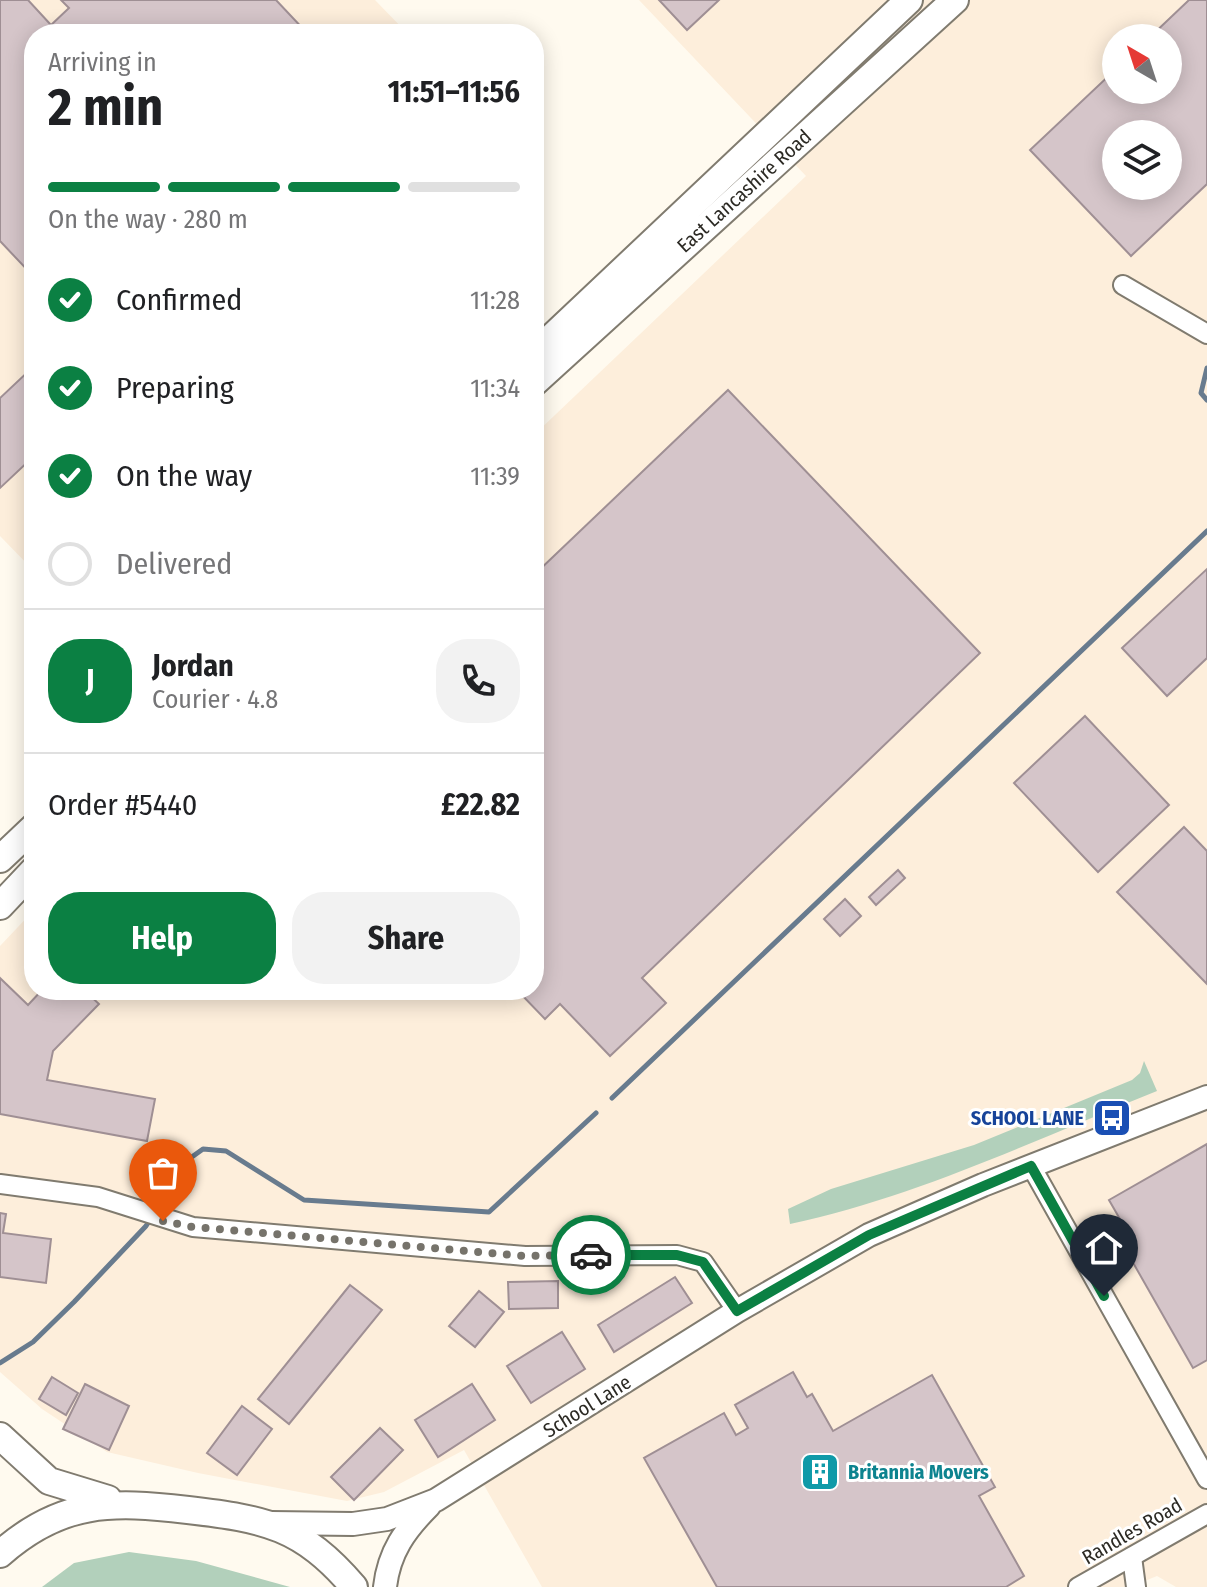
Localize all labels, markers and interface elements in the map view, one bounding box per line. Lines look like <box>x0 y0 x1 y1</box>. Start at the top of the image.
north arrow <box>1102 24 1182 104</box>
map controls <box>1102 24 1182 200</box>
text: Arriving in <box>48 47 157 78</box>
text: 11:51–11:56 <box>388 74 520 110</box>
text: 2 min <box>48 76 163 139</box>
button: layers <box>1102 120 1182 200</box>
street label: East Lancashire Road <box>672 124 816 258</box>
text: On the way · 280 m <box>48 204 248 235</box>
icon: check <box>48 278 92 322</box>
text: Confirmed <box>116 282 242 318</box>
text: 11:28 <box>470 285 520 316</box>
icon: check <box>48 366 92 410</box>
text: Preparing <box>116 370 234 406</box>
text: 11:34 <box>470 373 520 404</box>
icon: check <box>48 454 92 498</box>
text: On the way <box>116 458 252 494</box>
text: 11:39 <box>470 461 520 492</box>
text: Delivered <box>116 546 232 582</box>
button: phone <box>436 639 520 723</box>
text: Jordan <box>152 648 234 684</box>
text: J <box>86 663 94 699</box>
text: Courier · 4.8 <box>152 684 278 715</box>
text: Order #5440 <box>48 787 198 823</box>
text: £22.82 <box>441 787 520 823</box>
button: Help <box>48 892 276 984</box>
button: Share <box>292 892 520 984</box>
bus stop icon: SCHOOL LANE <box>1091 1097 1133 1139</box>
place label: SCHOOL LANE <box>971 1106 1084 1130</box>
pin <box>129 1139 197 1221</box>
icon: bag <box>141 1151 185 1195</box>
pin <box>1070 1214 1138 1296</box>
courier <box>551 1215 631 1295</box>
icon: home <box>1082 1226 1126 1270</box>
icon: car <box>569 1233 613 1277</box>
street label: School Lane <box>539 1370 635 1442</box>
building icon: Britannia Movers <box>799 1451 841 1493</box>
place label: Britannia Movers <box>848 1460 989 1484</box>
street label: Randles Road <box>1078 1493 1186 1569</box>

